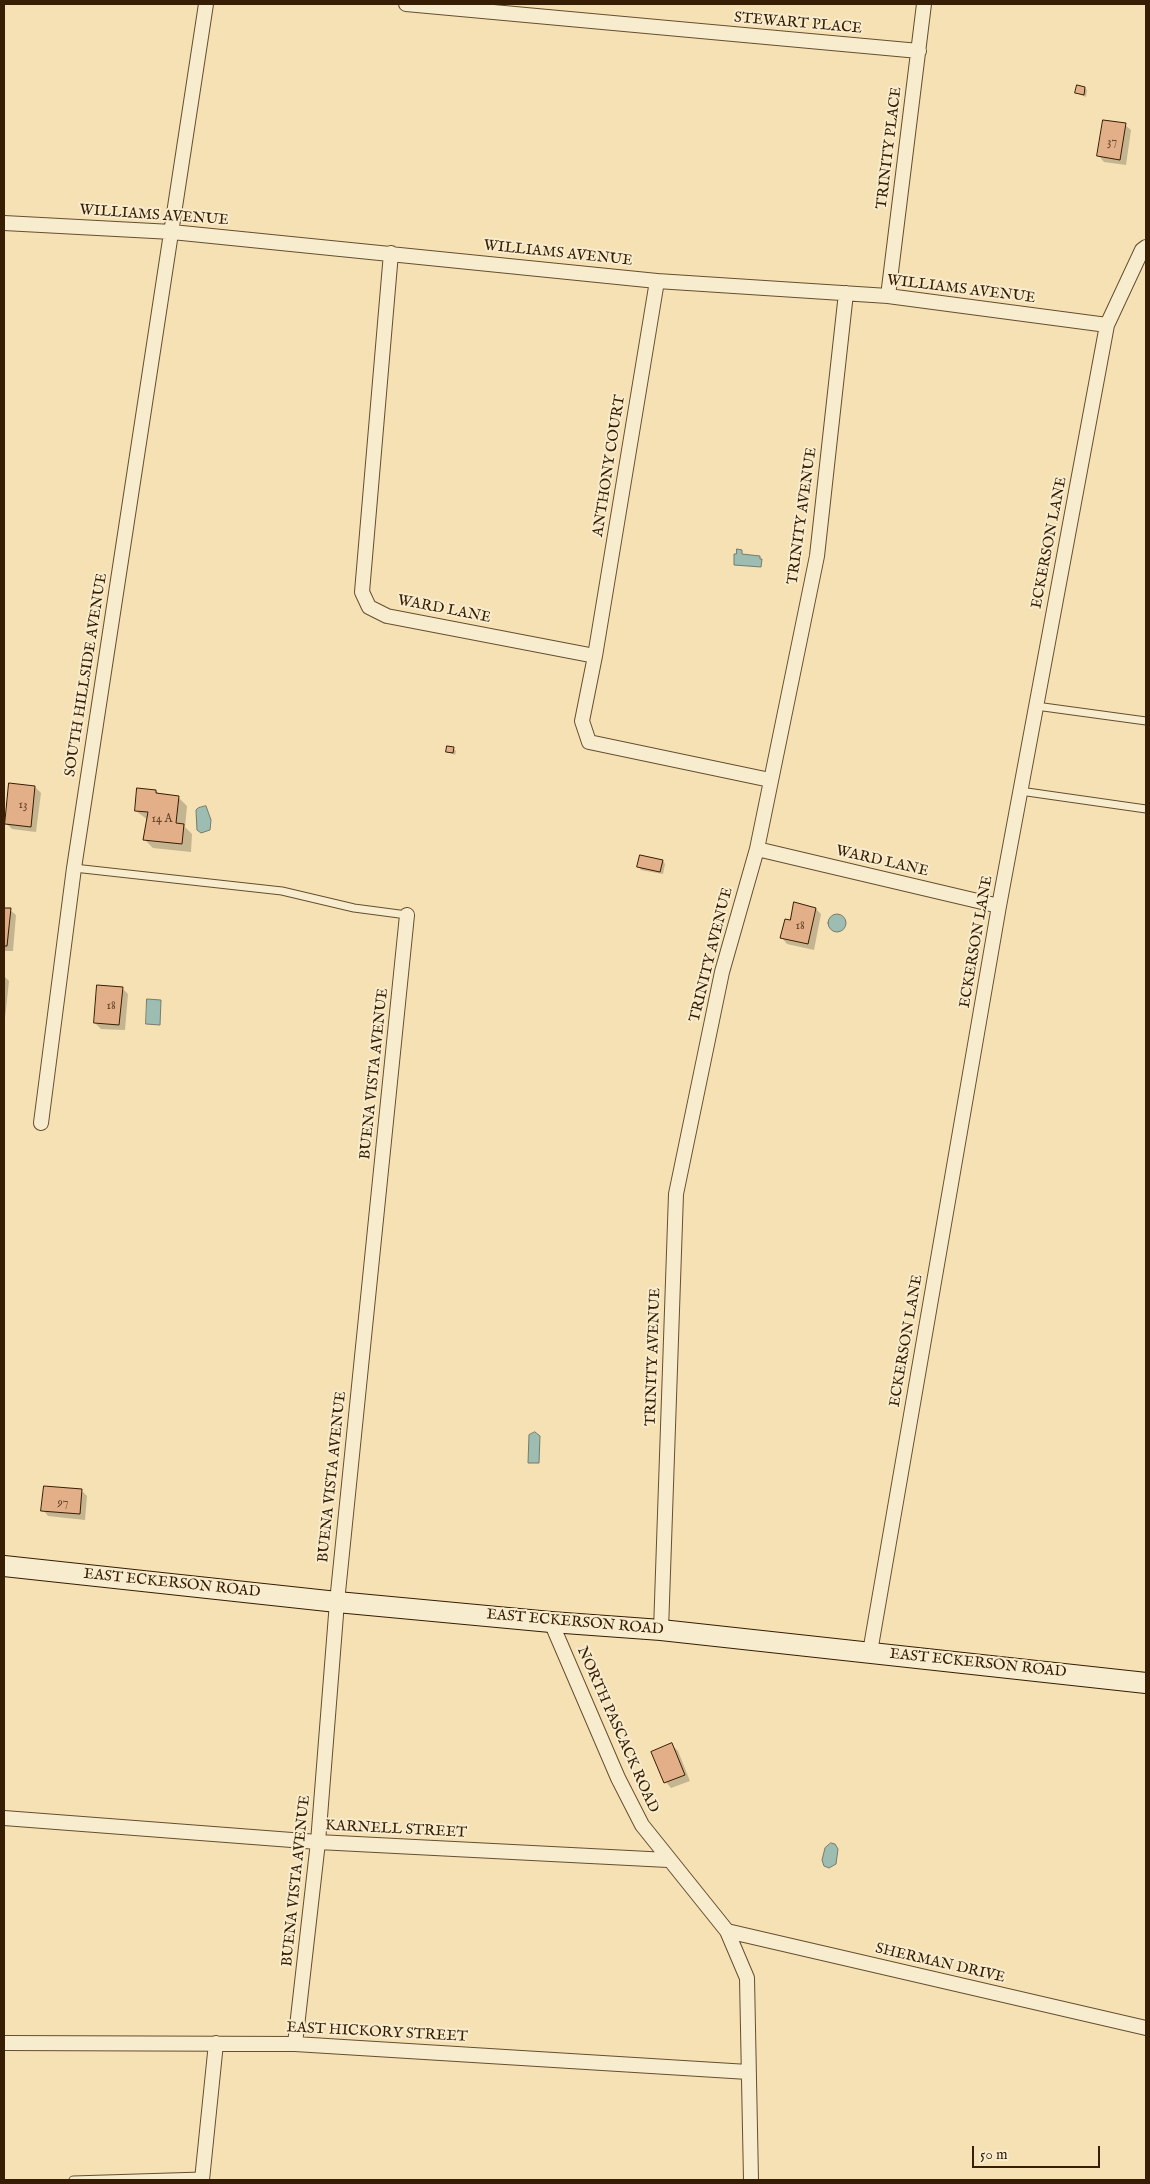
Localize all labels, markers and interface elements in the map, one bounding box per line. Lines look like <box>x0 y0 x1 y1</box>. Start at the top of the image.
street label: STEWART PLACE <box>733 9 863 39</box>
street label: TRINITY PLACE <box>874 86 906 210</box>
house number: 37 <box>1107 136 1117 150</box>
street label: WILLIAMS AVENUE <box>79 202 229 230</box>
street label: WILLIAMS AVENUE <box>483 237 633 271</box>
street label: WILLIAMS AVENUE <box>886 272 1036 308</box>
street label: ANTHONY COURT <box>590 394 630 538</box>
street label: TRINITY AVENUE <box>784 446 822 586</box>
street label: ECKERSON LANE <box>1028 475 1072 611</box>
street label: SOUTH HILLSIDE AVENUE <box>62 572 112 778</box>
street label: WARD LANE <box>396 592 492 628</box>
house number: 13 <box>19 799 27 813</box>
house number: 14 A <box>151 813 173 827</box>
street label: WARD LANE <box>834 843 930 881</box>
street label: ECKERSON LANE <box>956 874 998 1010</box>
street label: TRINITY AVENUE <box>687 886 737 1024</box>
house number: 18 <box>795 920 805 934</box>
street label: BUENA VISTA AVENUE <box>357 987 393 1161</box>
house number: 18 <box>106 1000 116 1014</box>
street label: ECKERSON LANE <box>886 1273 928 1409</box>
street label: TRINITY AVENUE <box>643 1288 665 1426</box>
street label: BUENA VISTA AVENUE <box>315 1390 351 1564</box>
house number: 97 <box>58 1497 68 1511</box>
street label: EAST ECKERSON ROAD <box>83 1566 261 1602</box>
street label: EAST ECKERSON ROAD <box>486 1606 664 1640</box>
street label: NORTH PASCACK ROAD <box>572 1644 662 1816</box>
street label: EAST ECKERSON ROAD <box>889 1646 1067 1682</box>
street label: BUENA VISTA AVENUE <box>279 1794 315 1968</box>
street label: KARNELL STREET <box>325 1817 467 1843</box>
street label: SHERMAN DRIVE <box>873 1940 1007 1988</box>
street label: EAST HICKORY STREET <box>286 2019 468 2047</box>
scale bar <box>975 2136 1102 2168</box>
text: 50 m <box>980 2145 1008 2164</box>

